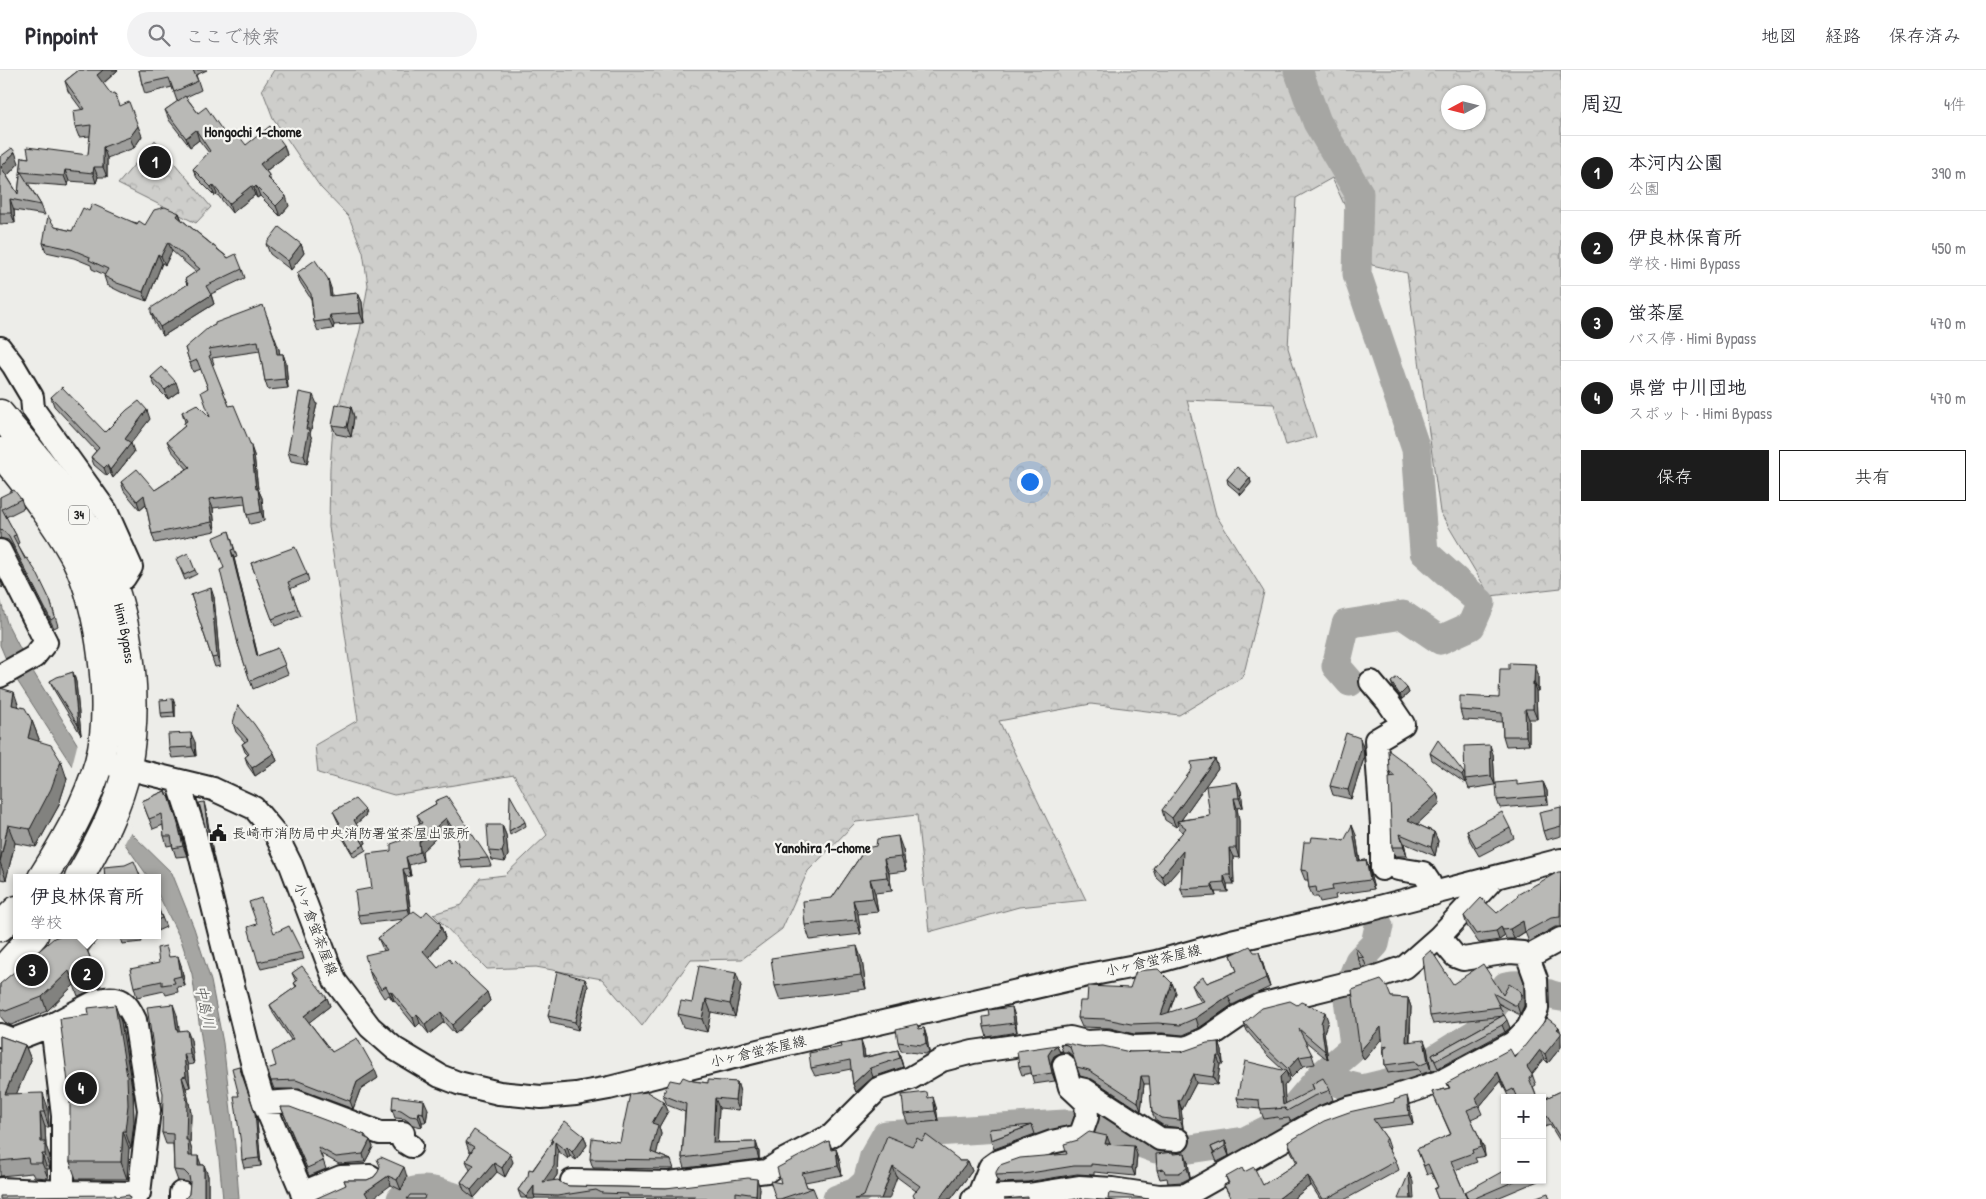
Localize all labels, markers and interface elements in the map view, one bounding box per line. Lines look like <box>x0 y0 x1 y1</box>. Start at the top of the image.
search box <box>127 12 477 57</box>
text: Pinpoint <box>25 19 97 51</box>
icon: search <box>145 21 173 49</box>
text: ここで検索 <box>185 23 280 49</box>
text: 地図 <box>1761 23 1797 48</box>
text: 経路 <box>1825 23 1861 48</box>
text: 保存済み <box>1889 23 1961 48</box>
north arrow <box>1441 85 1486 130</box>
text: 周辺 <box>1581 89 1623 118</box>
text: 4件 <box>1944 93 1966 115</box>
district label: Hongochi 1-chome <box>204 121 302 143</box>
pin: 1 <box>139 143 171 181</box>
text: 本河内公園 <box>1628 149 1723 175</box>
text: 1 <box>1594 162 1600 184</box>
text: 390 m <box>1931 162 1966 184</box>
text: 公園 <box>1628 177 1660 199</box>
text: 伊良林保育所 <box>1628 224 1742 250</box>
text: 2 <box>1593 237 1601 259</box>
text: 450 m <box>1932 237 1966 259</box>
text: 学校 · Himi Bypass <box>1628 252 1740 274</box>
text: 蛍茶屋 <box>1628 299 1685 325</box>
text: 3 <box>1593 312 1601 334</box>
text: 470 m <box>1930 312 1966 334</box>
text: バス停 · Himi Bypass <box>1628 327 1756 349</box>
text: 県営 中川団地 <box>1628 374 1746 400</box>
text: 4 <box>1594 387 1600 409</box>
text: 470 m <box>1930 387 1966 409</box>
text: スポット · Himi Bypass <box>1628 402 1772 424</box>
button: 保存 <box>1581 450 1769 501</box>
button: 共有 <box>1779 450 1966 501</box>
your location <box>1017 469 1043 495</box>
road number: 34 <box>69 506 89 524</box>
street label: Himi Bypass <box>110 601 140 664</box>
public building icon: 長崎市消防局中央消防署蛍茶屋出張所 <box>208 823 228 843</box>
place label: 長崎市消防局中央消防署蛍茶屋出張所 <box>232 823 470 842</box>
district label: Yanohira 1-chome <box>775 837 871 858</box>
popup <box>13 874 161 939</box>
street label: 小ヶ倉蛍茶屋線 <box>290 880 343 978</box>
text: 伊良林保育所 <box>30 883 144 909</box>
text: 学校 <box>30 911 62 933</box>
street label: 小ヶ倉蛍茶屋線 <box>1103 939 1203 980</box>
pin: 3 <box>16 951 48 989</box>
pin: 2 <box>71 955 103 993</box>
water label: 中島川 <box>191 983 220 1031</box>
street label: 小ヶ倉蛍茶屋線 <box>708 1030 808 1071</box>
pin: 4 <box>65 1069 97 1107</box>
map controls <box>1501 1094 1546 1184</box>
button: + <box>1501 1094 1546 1139</box>
button: − <box>1501 1139 1546 1184</box>

